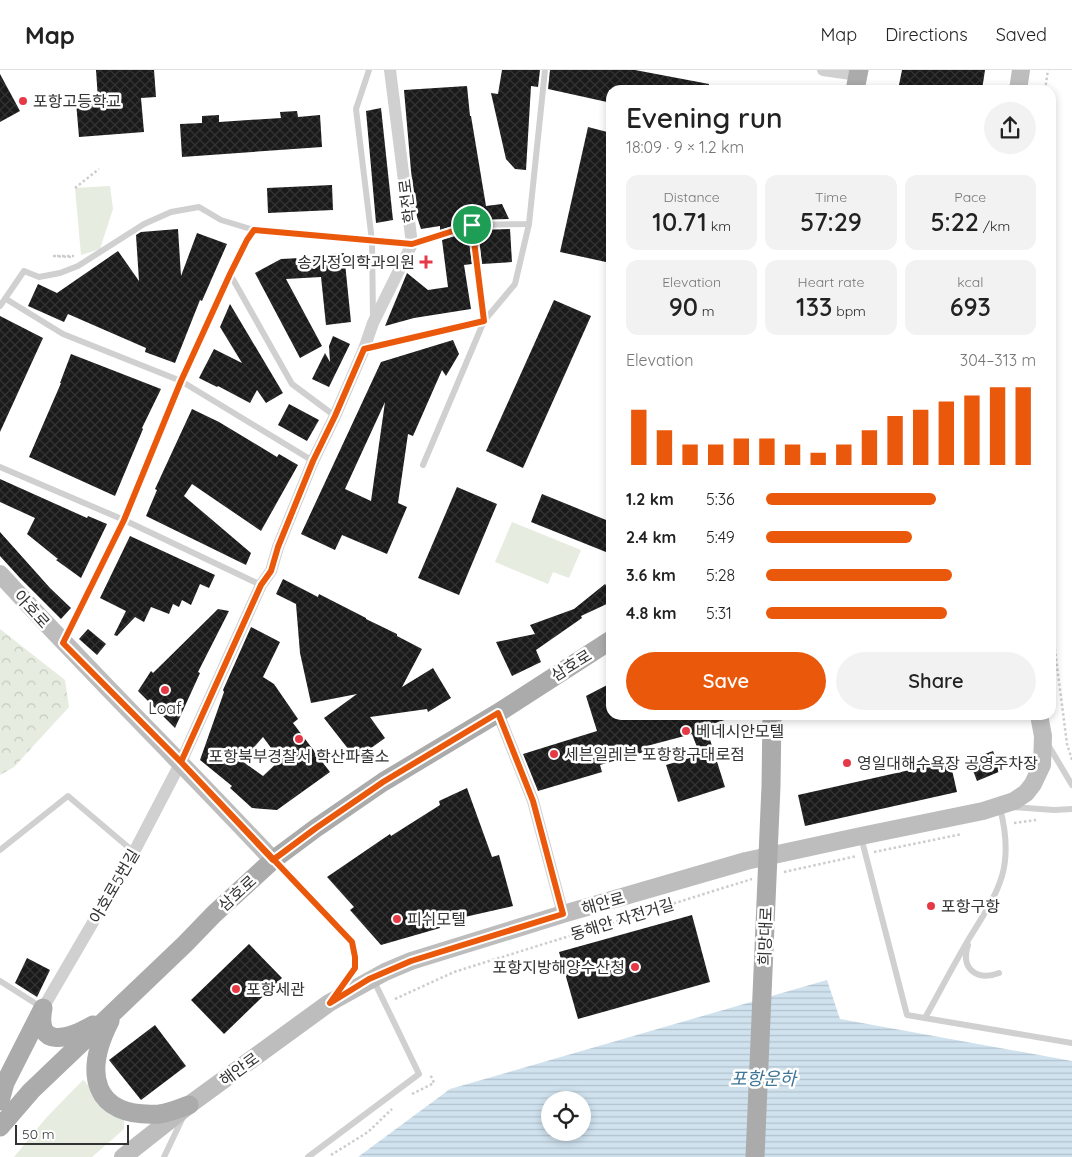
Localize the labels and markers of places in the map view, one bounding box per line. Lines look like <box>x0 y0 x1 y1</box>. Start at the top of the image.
place label: 포항고등학교 <box>33 91 121 111</box>
marker: 포항고등학교 <box>17 95 29 107</box>
pin <box>451 204 493 246</box>
place label: 송가정의학과의원 <box>297 252 415 272</box>
marker: 송가정의학과의원 <box>419 255 433 269</box>
marker: Loaf <box>159 684 171 696</box>
place label: Loaf <box>148 698 182 718</box>
place label: 베네시안모텔 <box>696 721 784 741</box>
marker: 베네시안모텔 <box>680 725 692 737</box>
marker: 포항북부경찰서 학산파출소 <box>293 733 305 745</box>
place label: 세븐일레븐 포항항구대로점 <box>564 744 745 764</box>
place label: 포항북부경찰서 학산파출소 <box>208 746 390 766</box>
marker: 세븐일레븐 포항항구대로점 <box>548 748 560 760</box>
place label: 영일대해수욕장 공영주차장 <box>857 753 1038 773</box>
marker: 영일대해수욕장 공영주차장 <box>841 757 853 769</box>
place label: 포항구항 <box>941 896 1000 916</box>
marker: 포항구항 <box>925 900 937 912</box>
place label: 피쉬모텔 <box>407 909 466 929</box>
marker: 피쉬모텔 <box>391 913 403 925</box>
place label: 포항지방해양수산청 <box>493 957 625 977</box>
marker: 포항지방해양수산청 <box>629 961 641 973</box>
place label: 포항세관 <box>246 979 305 999</box>
marker: 포항세관 <box>230 983 242 995</box>

